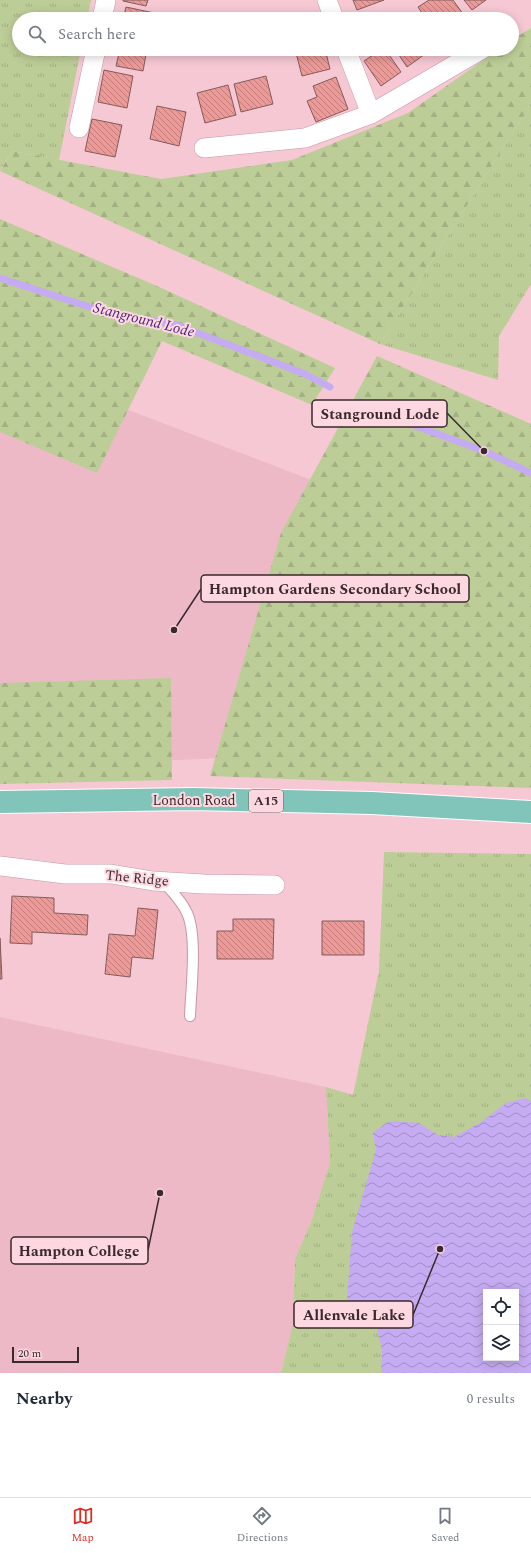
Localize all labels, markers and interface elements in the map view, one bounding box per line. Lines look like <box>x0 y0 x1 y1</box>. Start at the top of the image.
search box <box>12 12 519 56</box>
icon: search <box>26 23 48 45</box>
text: Search here <box>58 23 136 46</box>
water label: Stanground Lode <box>91 296 198 344</box>
callout: Stanground Lode <box>312 400 447 427</box>
text: Stanground Lode <box>321 403 439 426</box>
callout: Hampton Gardens Secondary School <box>201 575 469 602</box>
text: Hampton Gardens Secondary School <box>209 578 461 601</box>
street label: London Road <box>152 790 236 811</box>
road number: A15 <box>249 790 283 812</box>
street label: The Ridge <box>104 864 170 892</box>
callout: Hampton College <box>11 1237 148 1264</box>
text: Hampton College <box>18 1240 140 1263</box>
map controls <box>483 1289 519 1361</box>
button: locate <box>483 1289 519 1325</box>
callout: Allenvale Lake <box>294 1301 413 1328</box>
text: Allenvale Lake <box>303 1304 405 1327</box>
button: layers <box>483 1325 519 1361</box>
scale bar <box>12 1345 79 1364</box>
text: 20 m <box>18 1345 41 1362</box>
text: Nearby <box>16 1386 72 1412</box>
text: 0 results <box>467 1389 515 1409</box>
tab: Map <box>72 1505 94 1546</box>
tab: Directions <box>237 1505 288 1546</box>
tab: Saved <box>431 1505 459 1546</box>

